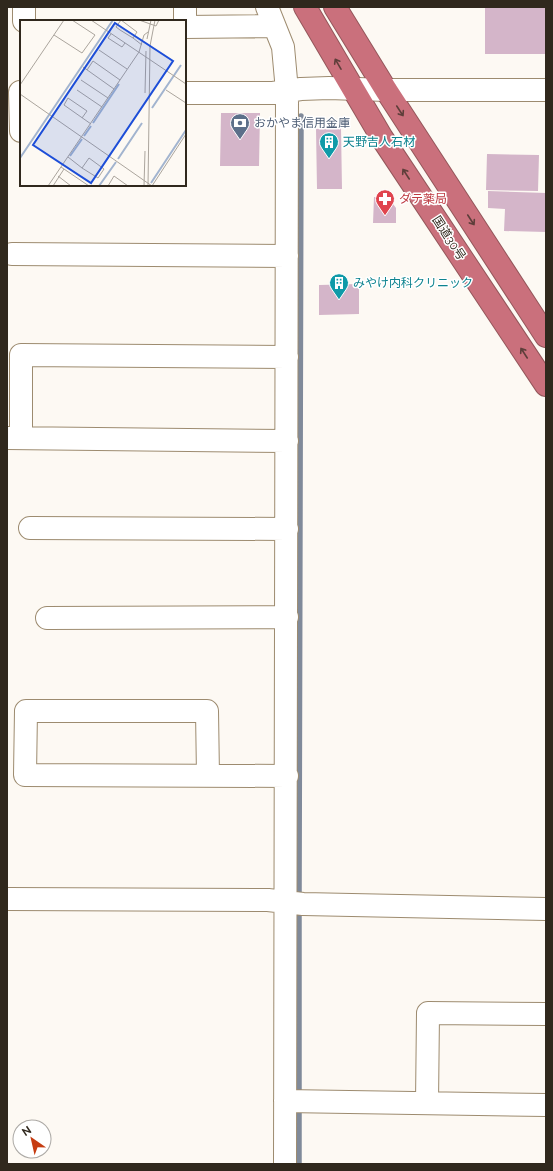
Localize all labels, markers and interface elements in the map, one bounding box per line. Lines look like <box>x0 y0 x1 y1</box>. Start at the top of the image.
inset map <box>20 20 186 186</box>
one-way arrow <box>333 58 341 70</box>
one-way arrow <box>396 105 404 116</box>
bank icon: おかやま信用金庫 <box>229 112 251 140</box>
place label: おかやま信用金庫 <box>254 116 350 130</box>
building icon: 天野吉人石材 <box>318 131 340 159</box>
place label: 天野吉人石材 <box>343 135 415 149</box>
one-way arrow <box>402 169 411 180</box>
pharmacy icon: ダテ薬局 <box>374 188 396 216</box>
place label: ダテ薬局 <box>399 192 447 206</box>
street label: 国道30号 <box>430 213 468 263</box>
one-way arrow <box>467 214 475 225</box>
building icon: みやけ内科クリニック <box>328 272 350 300</box>
place label: みやけ内科クリニック <box>353 276 473 290</box>
one-way arrow <box>520 347 528 359</box>
north arrow <box>12 1119 52 1159</box>
text: N <box>20 1123 34 1139</box>

